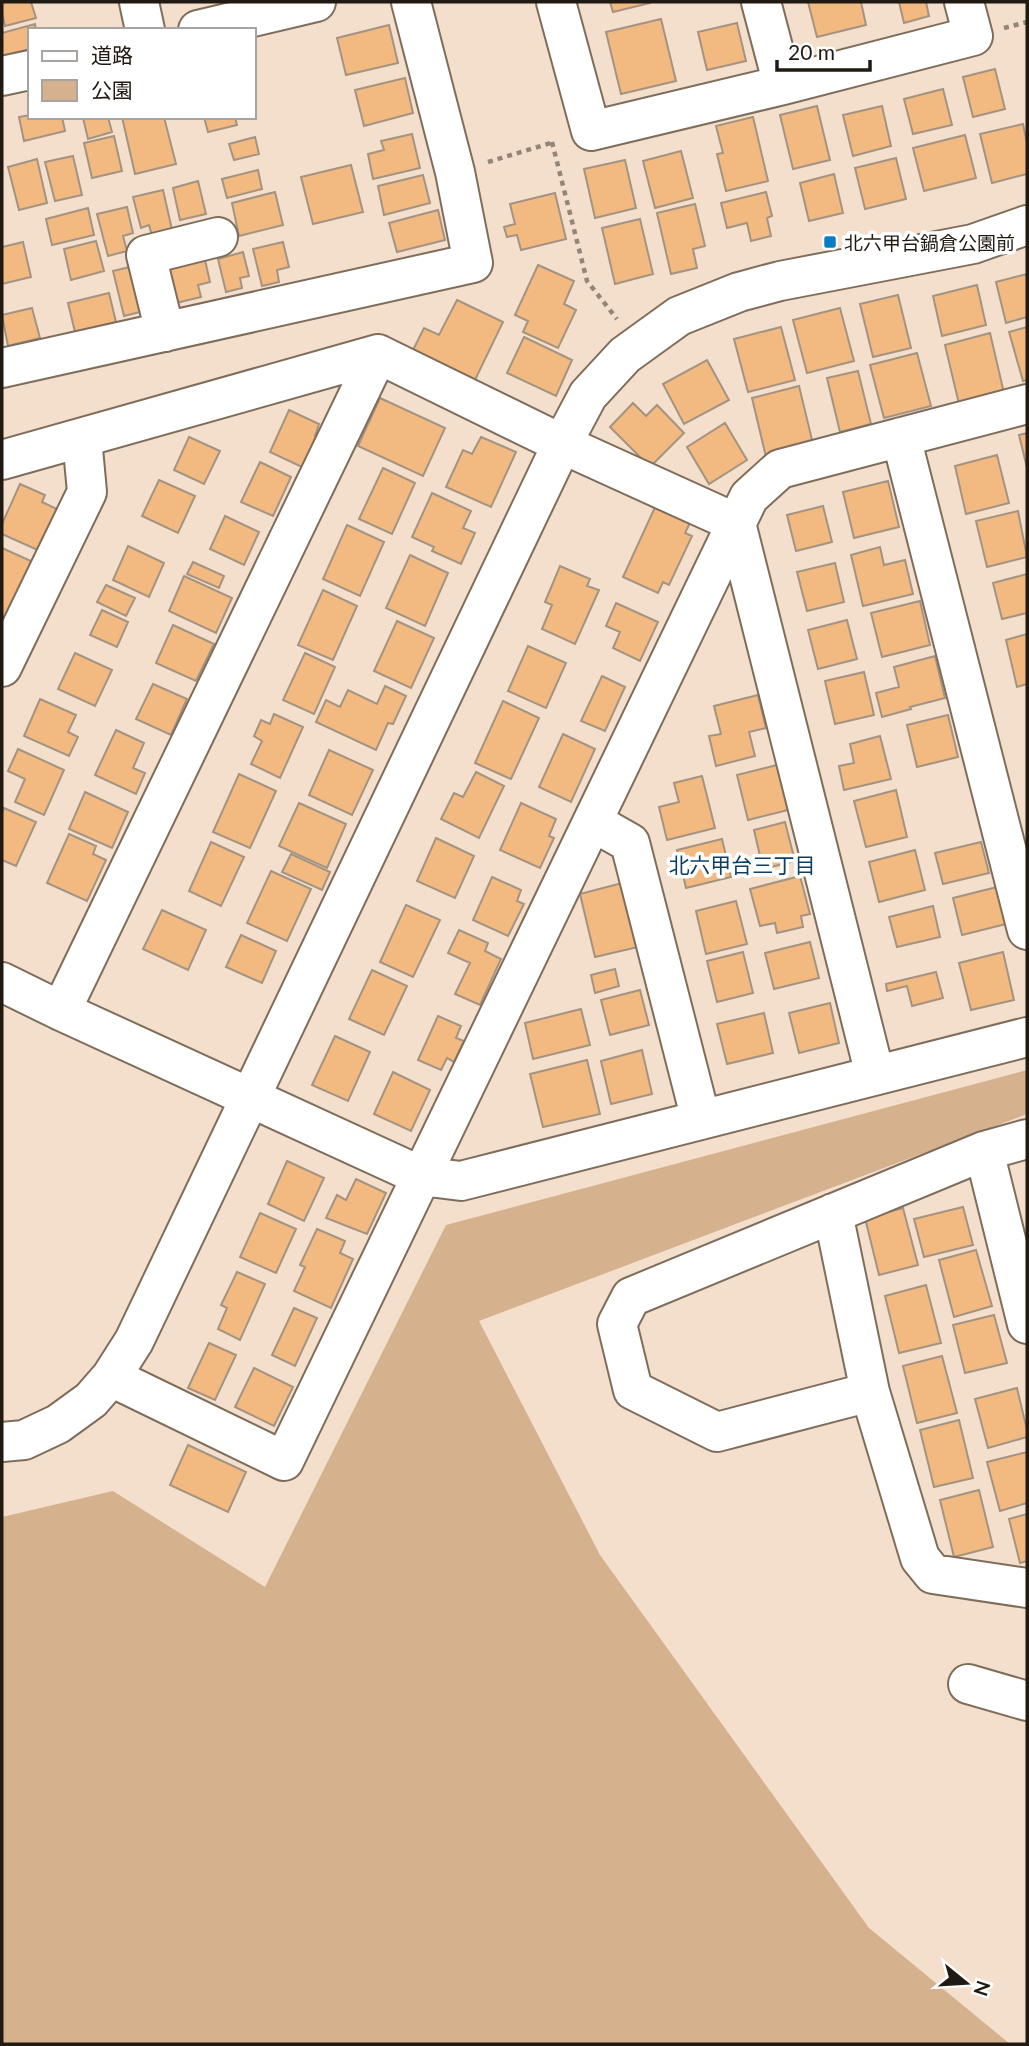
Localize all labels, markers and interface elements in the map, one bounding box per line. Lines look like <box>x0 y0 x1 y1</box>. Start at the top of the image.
legend <box>28 28 256 119</box>
scale bar <box>777 28 870 72</box>
text: 20 m <box>788 39 835 64</box>
text: 道路 <box>91 42 133 67</box>
text: 公園 <box>91 77 133 102</box>
place label: 北六甲台鍋倉公園前 <box>844 231 1015 254</box>
marker: 北六甲台鍋倉公園前 <box>822 234 838 250</box>
district label: 北六甲台三丁目 <box>669 852 816 877</box>
north arrow <box>931 1948 1001 2018</box>
text: N <box>969 1978 996 1999</box>

